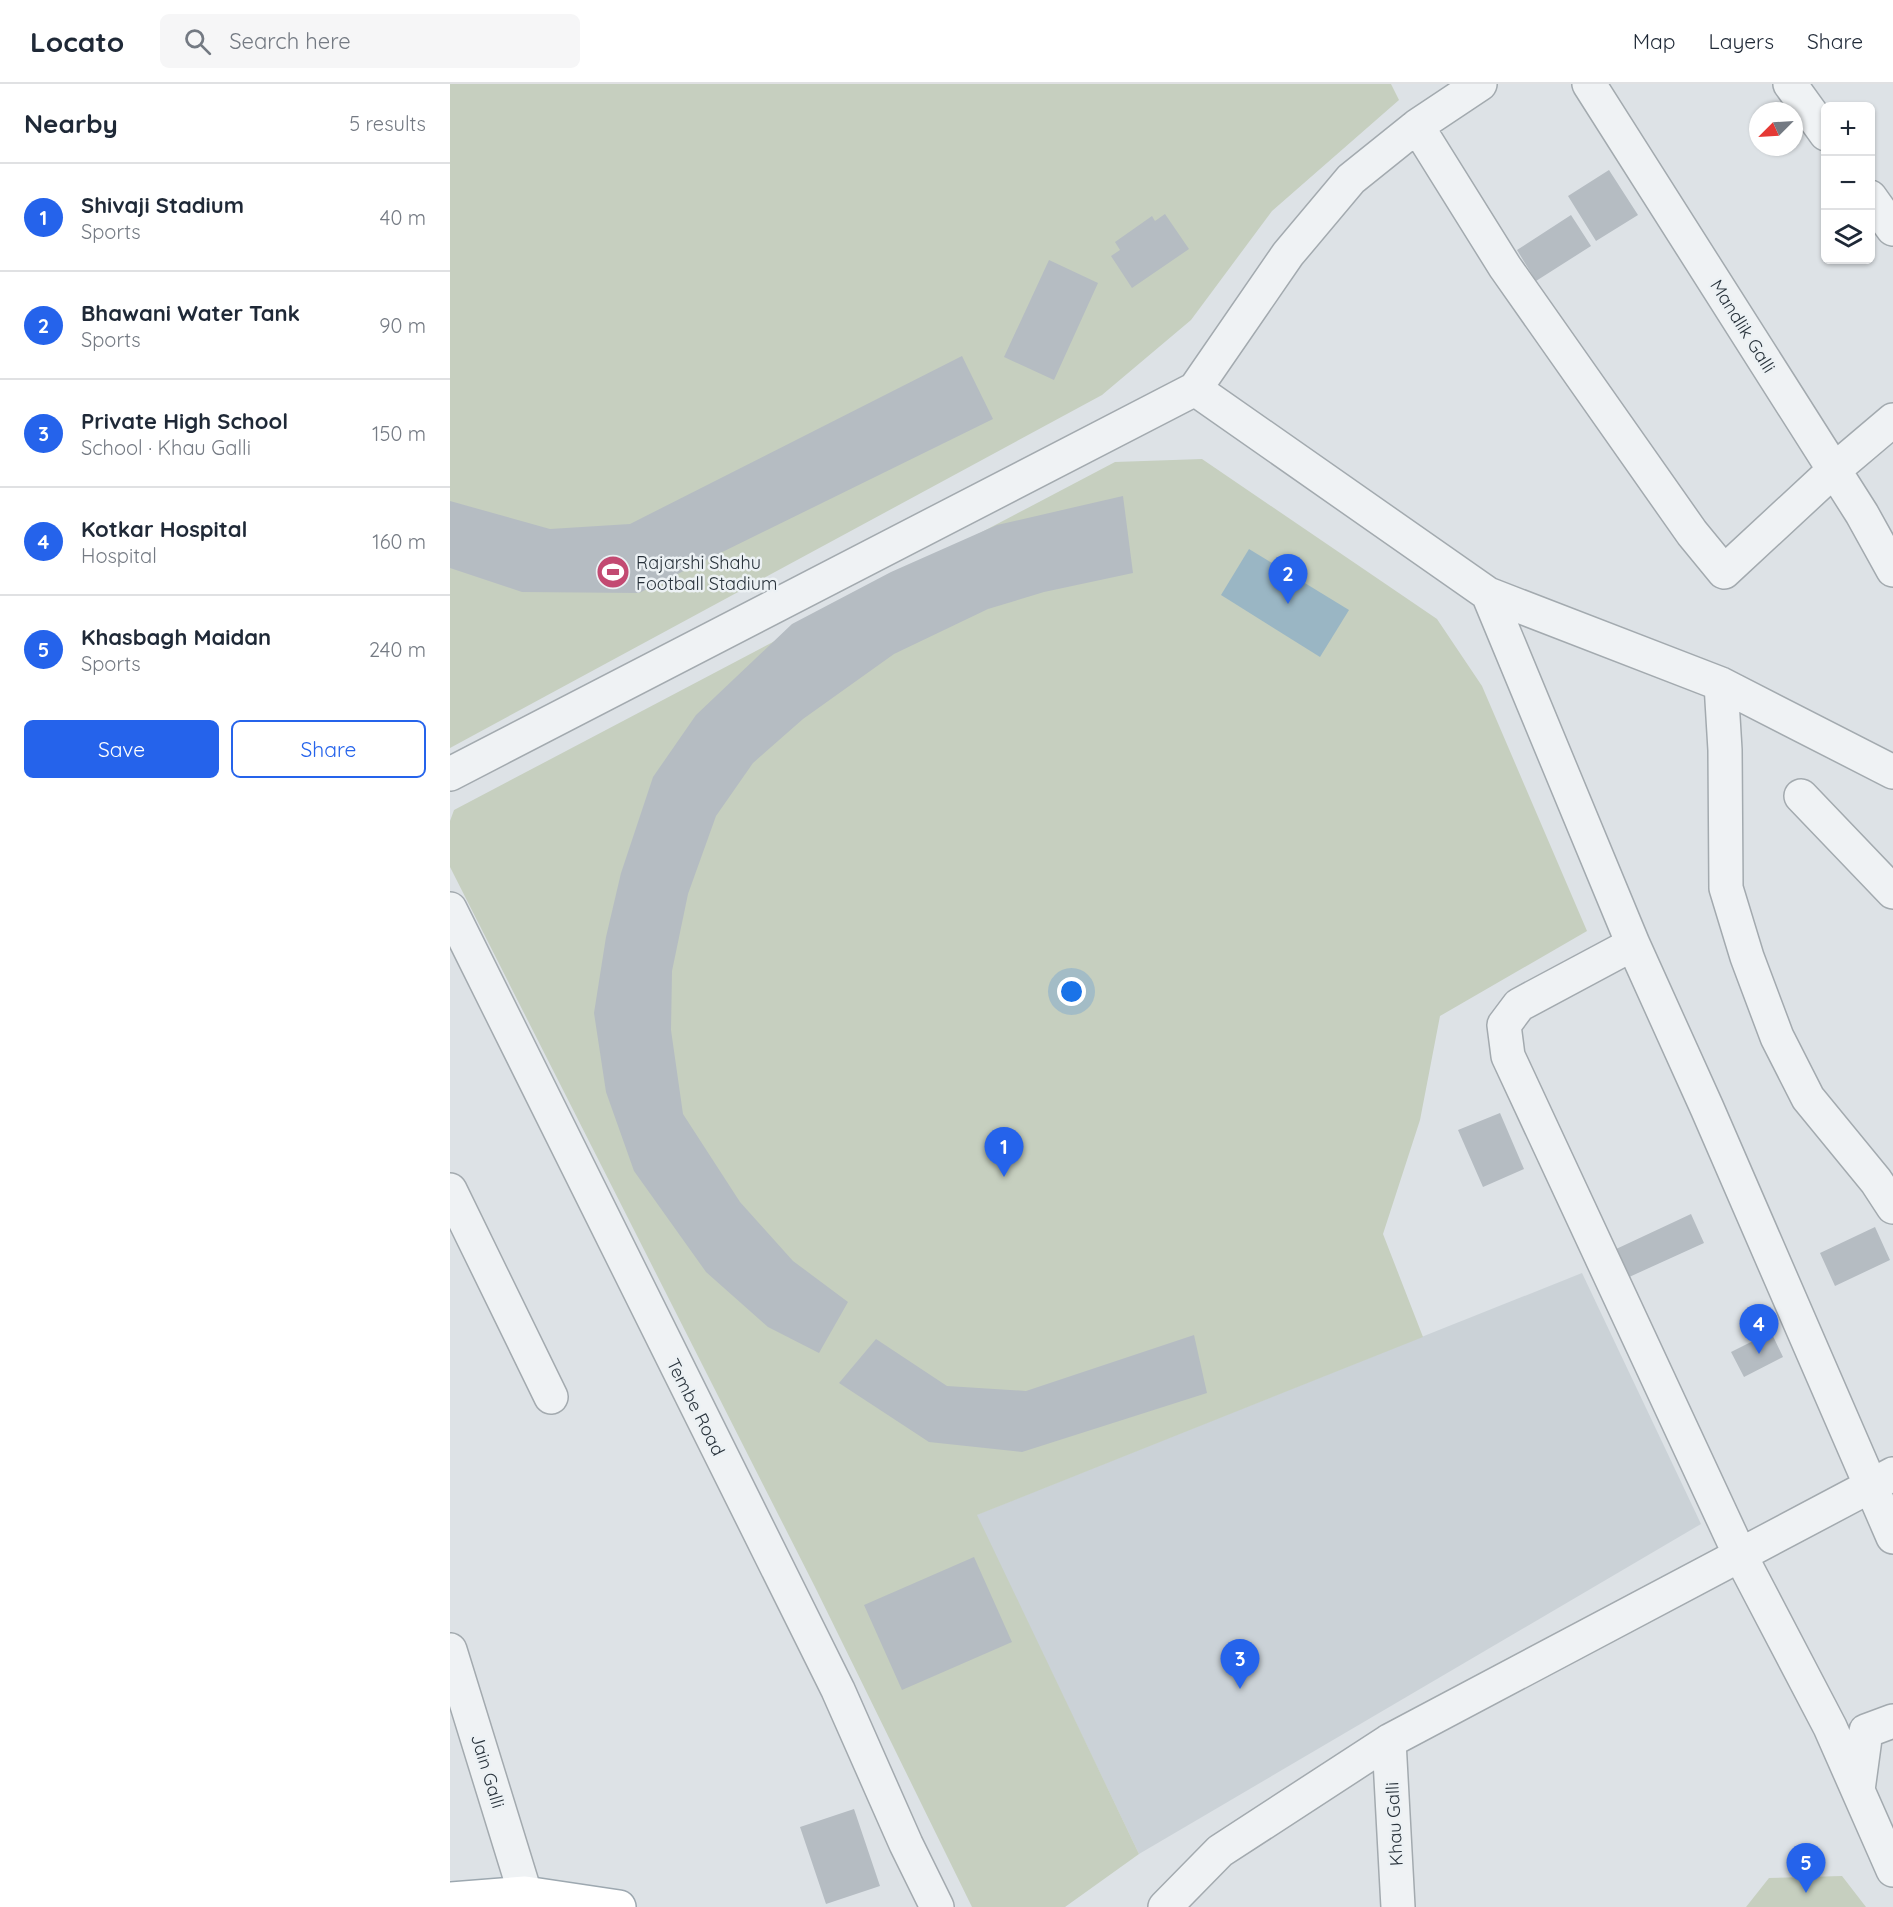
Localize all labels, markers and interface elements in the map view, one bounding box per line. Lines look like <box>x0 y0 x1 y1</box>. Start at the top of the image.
search box <box>160 14 580 68</box>
text: Locato <box>30 24 124 59</box>
icon: search <box>181 25 214 58</box>
text: Search here <box>229 27 351 55</box>
text: Map <box>1633 28 1676 54</box>
text: Layers <box>1709 28 1774 54</box>
text: Share <box>1807 28 1863 54</box>
north arrow <box>1749 102 1803 156</box>
map controls <box>1821 102 1875 264</box>
button: + <box>1821 102 1875 156</box>
text: Nearby <box>24 107 118 140</box>
text: 5 results <box>349 111 426 136</box>
button: − <box>1821 156 1875 210</box>
text: Shivaji Stadium <box>81 191 244 219</box>
text: 1 <box>40 205 47 230</box>
text: 40 m <box>380 205 426 230</box>
button: layers <box>1821 210 1875 264</box>
text: Sports <box>81 219 141 244</box>
street label: Mandlik Galli <box>1705 275 1781 377</box>
text: Bhawani Water Tank <box>81 299 300 327</box>
text: 2 <box>38 313 49 338</box>
text: 90 m <box>379 313 426 338</box>
text: Sports <box>81 327 141 352</box>
text: Private High School <box>81 407 288 435</box>
text: 3 <box>38 421 49 446</box>
text: 150 m <box>372 421 426 446</box>
text: School · Khau Galli <box>81 435 251 460</box>
text: Kotkar Hospital <box>81 515 248 543</box>
text: 4 <box>38 529 49 554</box>
text: 160 m <box>372 529 426 554</box>
text: Hospital <box>81 543 157 568</box>
place label: Rajarshi Shahu Football Stadium <box>636 551 777 595</box>
sports icon: Rajarshi Shahu Football Stadium <box>595 554 631 590</box>
pin: 2 <box>1268 554 1308 604</box>
text: Khasbagh Maidan <box>81 623 271 651</box>
text: 5 <box>38 637 49 662</box>
text: 240 m <box>369 637 426 662</box>
text: Sports <box>81 651 141 676</box>
button: Save <box>24 720 219 778</box>
button: Share <box>231 720 426 778</box>
your location <box>1057 977 1086 1006</box>
pin: 1 <box>984 1128 1024 1177</box>
pin: 4 <box>1740 1304 1778 1354</box>
street label: Tembe Road <box>662 1355 730 1459</box>
pin: 3 <box>1220 1640 1260 1689</box>
street label: Jain Galli <box>466 1731 510 1811</box>
street label: Khau Galli <box>1380 1781 1408 1867</box>
pin: 5 <box>1786 1844 1826 1893</box>

